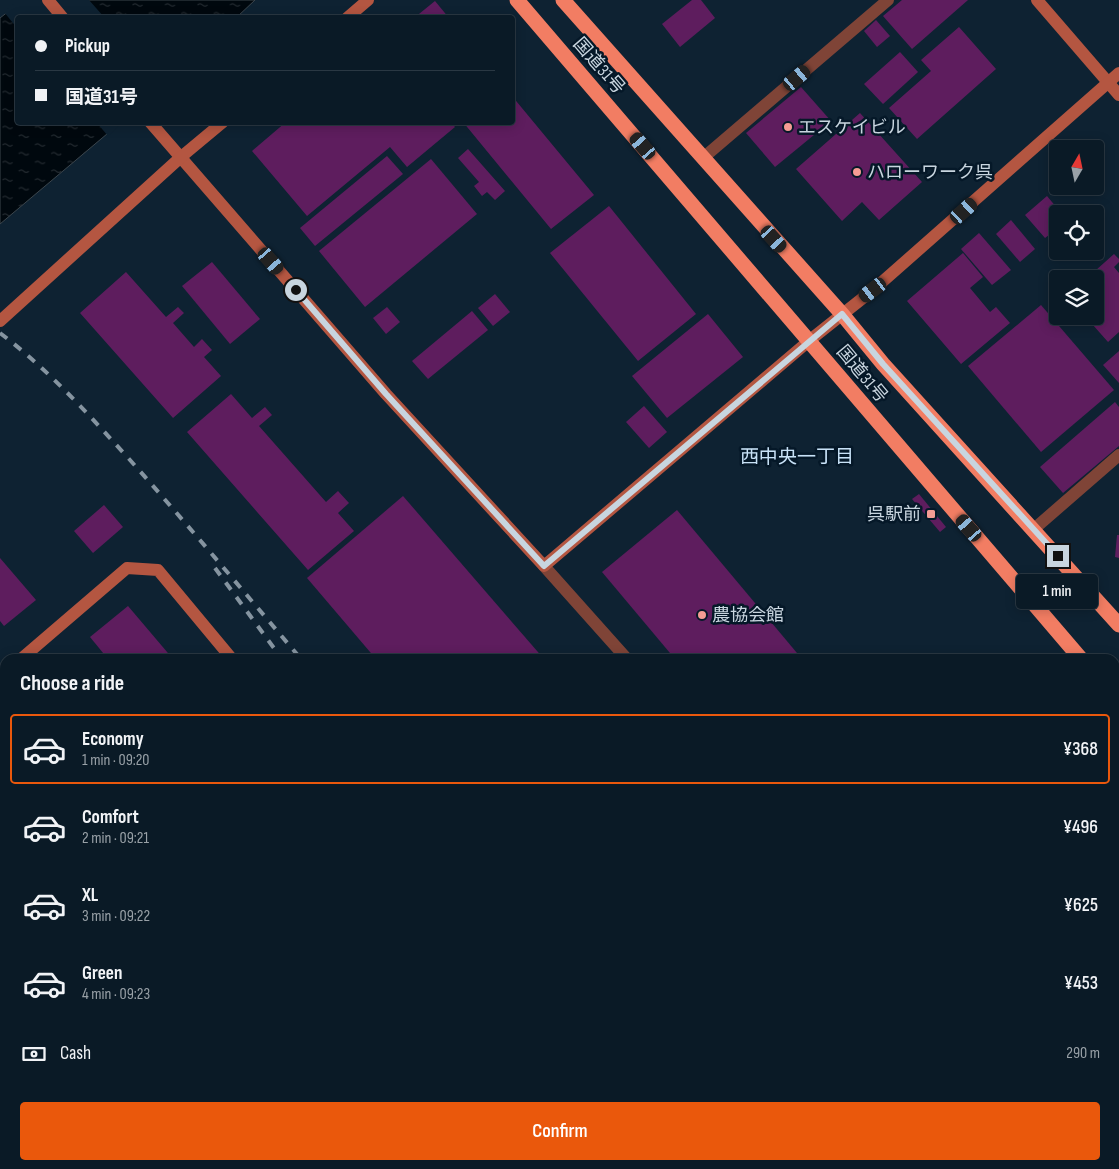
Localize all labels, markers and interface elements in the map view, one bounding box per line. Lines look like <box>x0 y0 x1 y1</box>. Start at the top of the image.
street label: 国道31号 <box>569 34 629 98</box>
text: Pickup <box>65 35 110 58</box>
car <box>780 63 813 93</box>
text: 国道31号 <box>65 86 138 109</box>
place label: エスケイビル <box>798 117 906 138</box>
marker: エスケイビル <box>782 121 794 133</box>
car <box>627 130 658 162</box>
north arrow <box>1049 140 1104 195</box>
map controls <box>1049 140 1104 325</box>
place label: ハローワーク呉 <box>867 162 993 183</box>
marker: ハローワーク呉 <box>851 166 863 178</box>
car <box>947 195 980 227</box>
button: locate <box>1049 205 1104 260</box>
car <box>758 223 789 255</box>
car <box>255 245 286 277</box>
button: layers <box>1049 270 1104 325</box>
car <box>856 275 889 305</box>
route start <box>285 279 307 301</box>
street label: 国道31号 <box>832 341 892 407</box>
district label: 西中央一丁目 <box>740 446 854 469</box>
place label: 呉駅前 <box>867 504 921 525</box>
marker: 呉駅前 <box>925 508 937 520</box>
car <box>953 512 984 544</box>
route end <box>1047 545 1069 567</box>
callout: 1 min <box>1017 574 1099 608</box>
text: 1 min <box>1042 582 1072 601</box>
place label: 農協会館 <box>712 605 784 626</box>
marker: 農協会館 <box>696 609 708 621</box>
text: Choose a ride <box>20 670 124 697</box>
icon: car <box>22 727 67 772</box>
text: Economy <box>82 728 144 751</box>
text: ¥368 <box>1063 738 1098 761</box>
text: 1 min · 09:20 <box>82 751 150 770</box>
icon: car <box>22 805 67 850</box>
text: Comfort <box>82 806 139 829</box>
text: ¥496 <box>1063 816 1098 839</box>
text: 2 min · 09:21 <box>82 829 149 848</box>
icon: car <box>22 883 67 928</box>
text: XL <box>82 884 98 907</box>
text: ¥625 <box>1063 894 1098 917</box>
text: 3 min · 09:22 <box>82 907 150 926</box>
icon: car <box>22 961 67 1006</box>
text: Green <box>82 962 122 985</box>
text: ¥453 <box>1064 972 1098 995</box>
text: 4 min · 09:23 <box>82 985 150 1004</box>
icon: cash <box>20 1040 48 1068</box>
text: Cash <box>60 1042 91 1065</box>
text: 290 m <box>1066 1044 1100 1063</box>
button: Confirm <box>20 1102 1100 1160</box>

